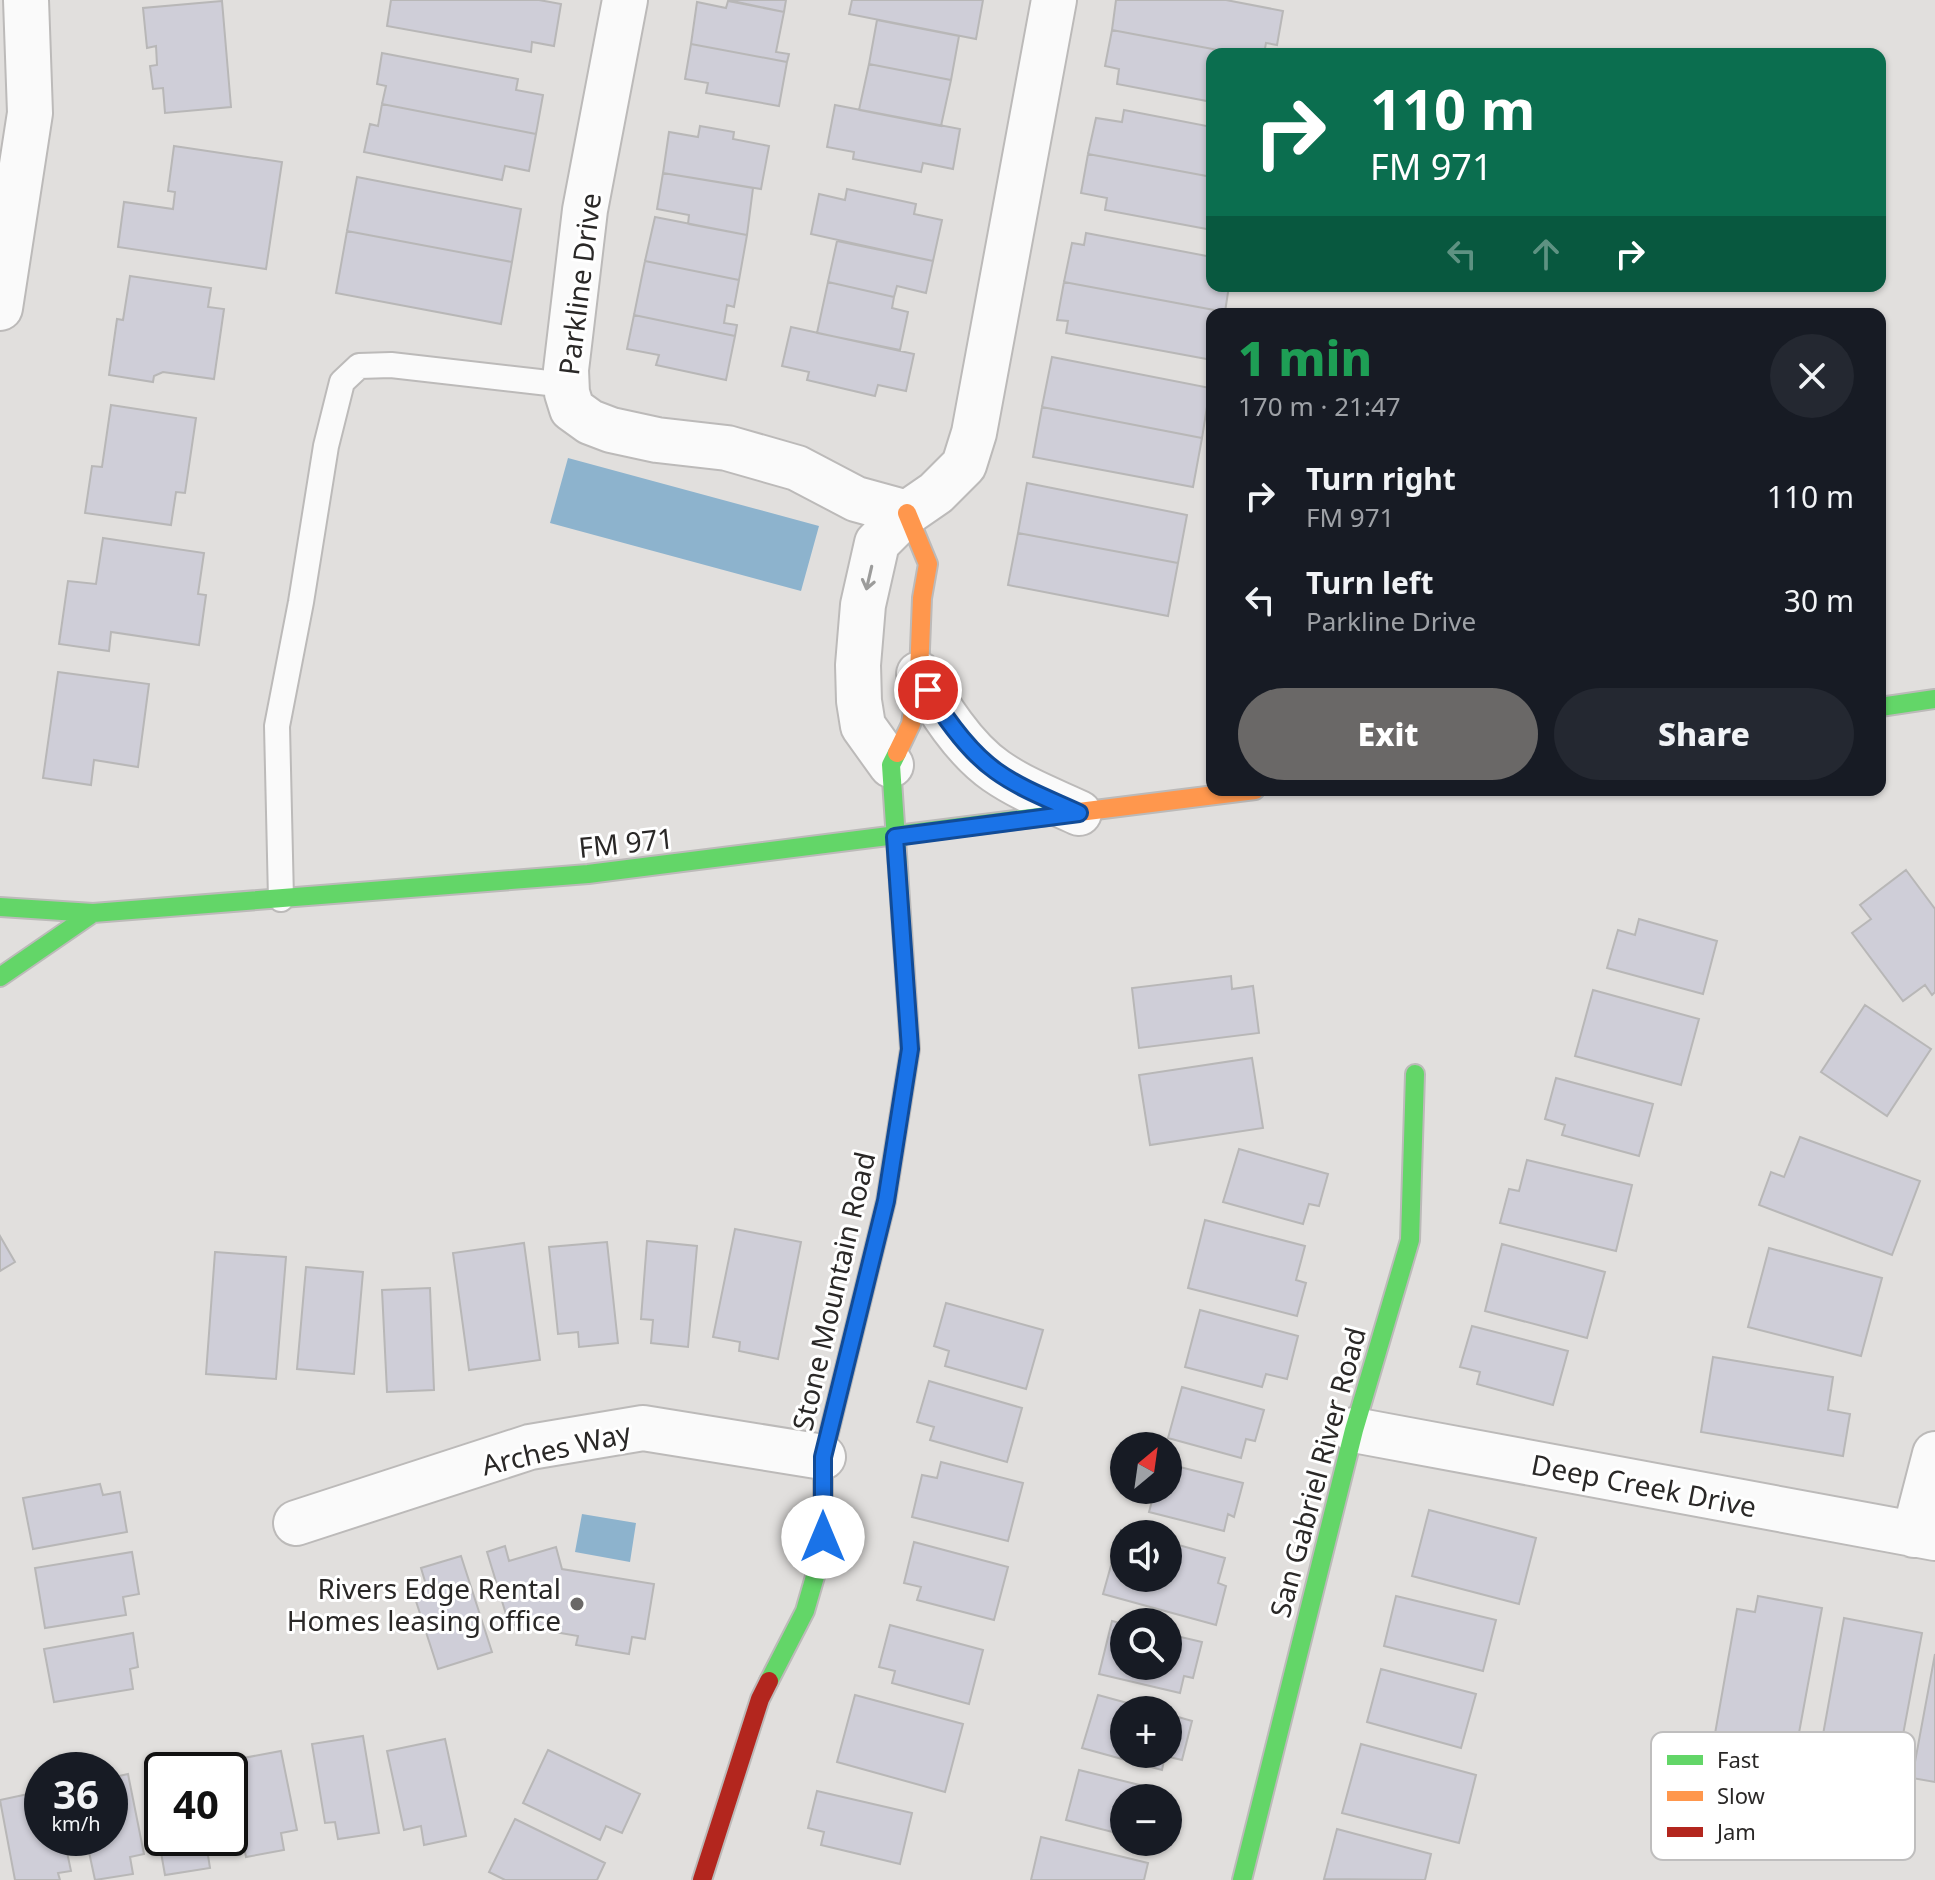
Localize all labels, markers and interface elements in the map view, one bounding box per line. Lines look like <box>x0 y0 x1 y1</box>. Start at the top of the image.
text: 110 m <box>1370 70 1535 146</box>
icon: right <box>1238 80 1342 184</box>
text: FM 971 <box>1370 142 1492 191</box>
street label: Parkline Drive <box>549 191 609 377</box>
icon: left <box>1440 232 1484 276</box>
icon: ahead <box>1524 232 1568 276</box>
icon: right <box>1608 232 1652 276</box>
text: 1 min <box>1238 325 1372 390</box>
button: close <box>1770 334 1854 418</box>
text: 170 m · 21:47 <box>1238 388 1401 424</box>
text: Turn right <box>1306 458 1456 499</box>
icon: right <box>1238 474 1282 518</box>
text: 110 m <box>1767 476 1854 517</box>
text: FM 971 <box>1306 499 1394 535</box>
text: Turn left <box>1306 562 1434 603</box>
one-way arrow <box>861 565 876 591</box>
icon: left <box>1238 578 1282 622</box>
text: 30 m <box>1784 580 1854 621</box>
text: Parkline Drive <box>1306 603 1476 639</box>
pin <box>894 656 962 724</box>
icon: arrive <box>906 668 950 712</box>
button: Exit <box>1238 688 1538 780</box>
button: Share <box>1554 688 1854 780</box>
street label: FM 971 <box>577 818 675 866</box>
street label: Stone Mountain Road <box>782 1148 884 1434</box>
street label: San Gabriel River Road <box>1260 1323 1374 1621</box>
street label: Arches Way <box>478 1412 635 1484</box>
north arrow <box>1110 1432 1182 1504</box>
map controls <box>1110 1432 1182 1856</box>
street label: Deep Creek Drive <box>1528 1445 1760 1525</box>
position arrow <box>781 1495 865 1579</box>
button: sound <box>1110 1520 1182 1592</box>
place label: Rivers Edge Rental Homes leasing office <box>287 1569 561 1639</box>
marker: Rivers Edge Rental Homes leasing office <box>568 1595 586 1613</box>
button: search <box>1110 1608 1182 1680</box>
button: + <box>1110 1696 1182 1768</box>
legend <box>1651 1732 1915 1860</box>
text: Fast <box>1717 1744 1759 1774</box>
speed limit sign: 40 <box>144 1752 248 1856</box>
text: 36 <box>53 1766 99 1821</box>
text: Slow <box>1717 1780 1766 1810</box>
button: − <box>1110 1784 1182 1856</box>
text: km/h <box>51 1810 101 1837</box>
text: Jam <box>1715 1816 1756 1846</box>

